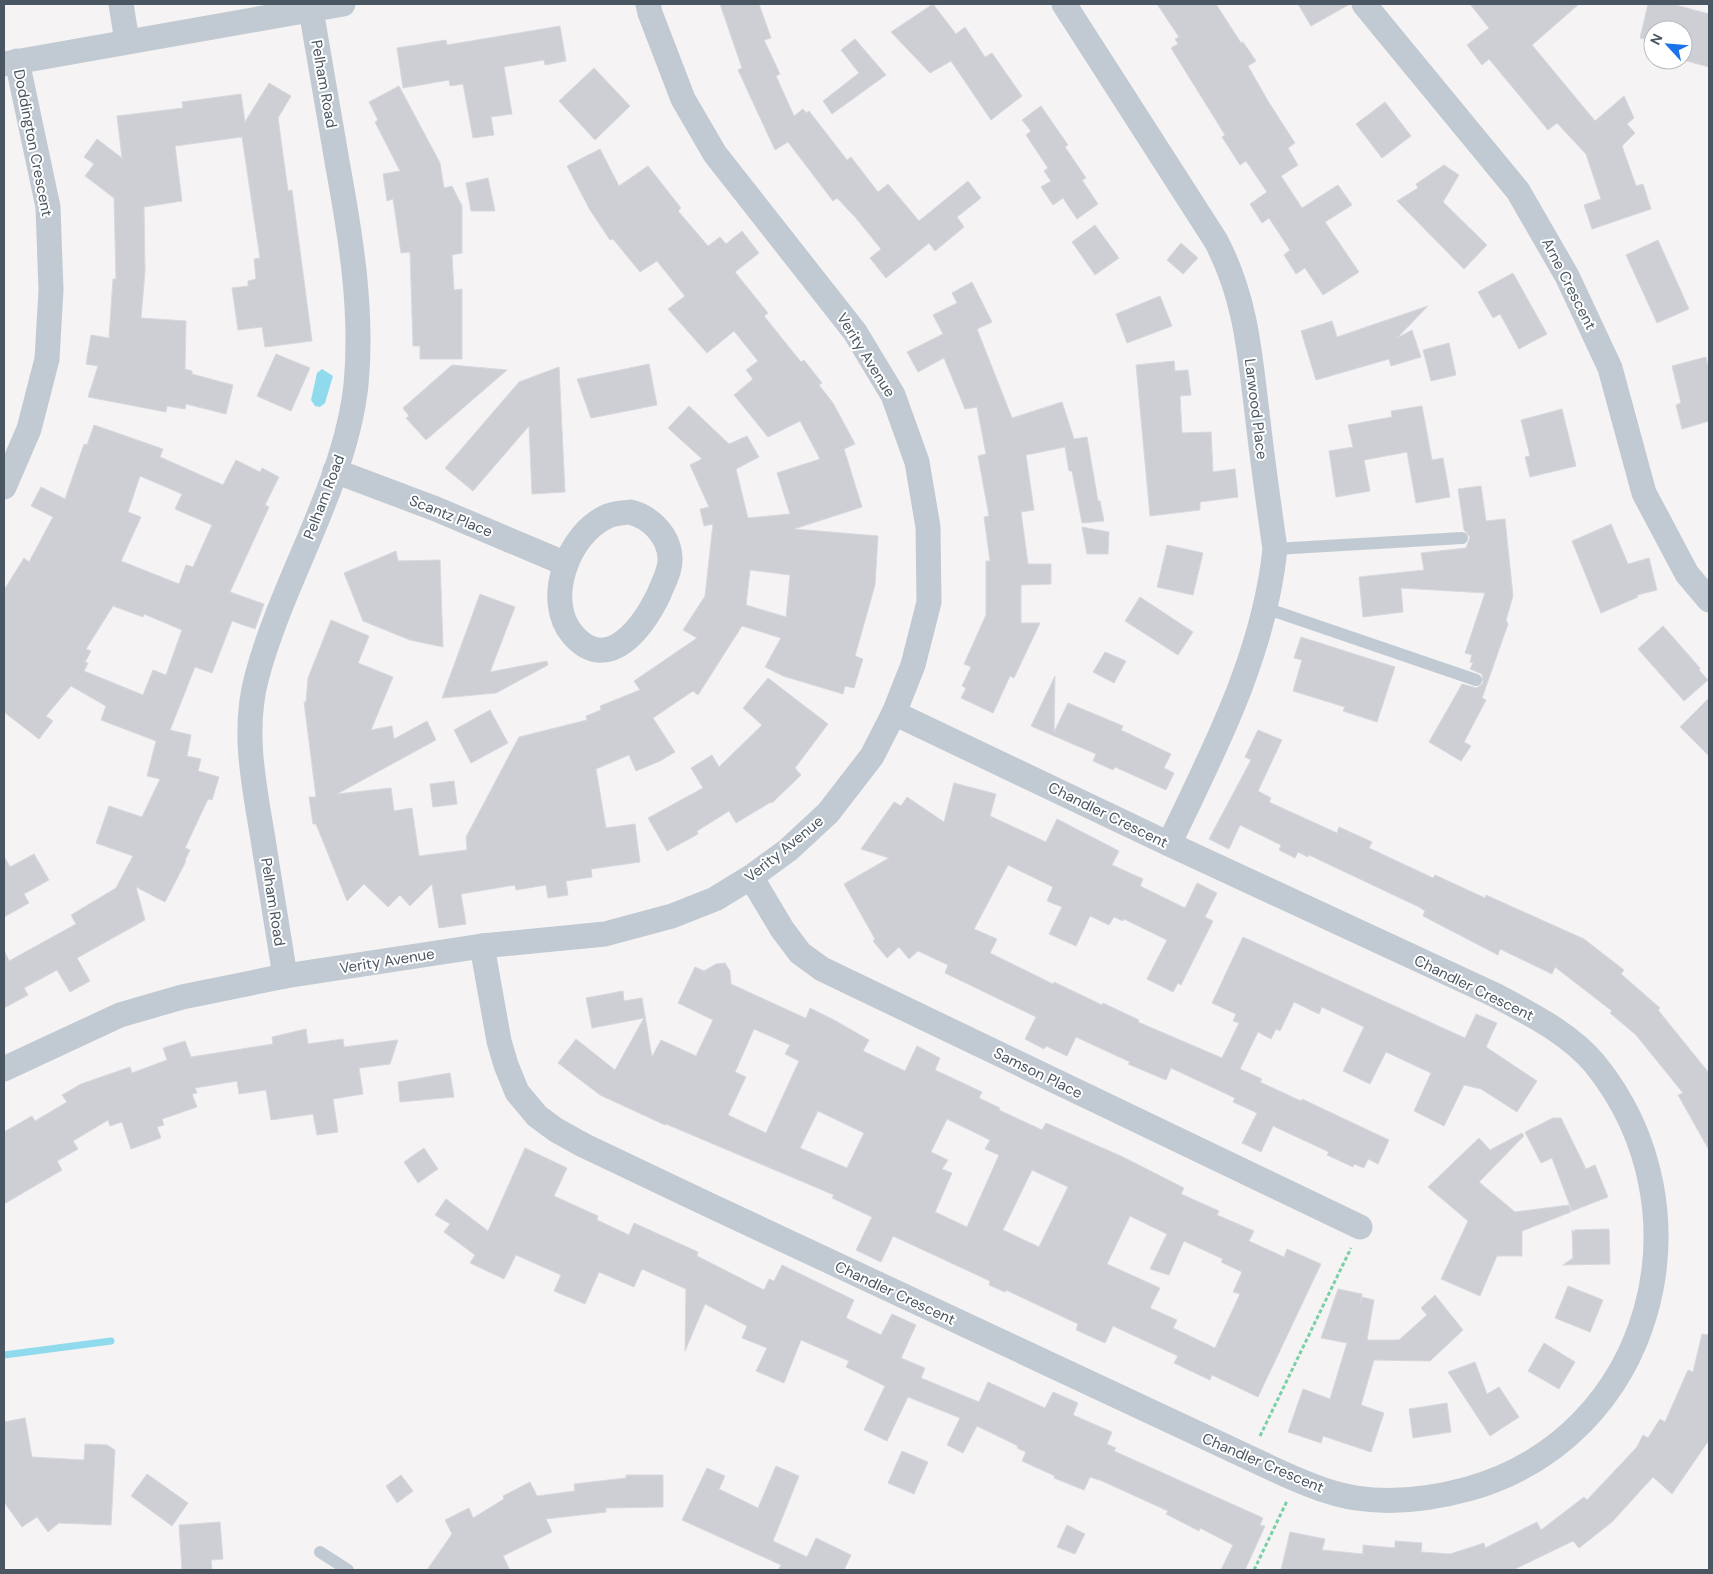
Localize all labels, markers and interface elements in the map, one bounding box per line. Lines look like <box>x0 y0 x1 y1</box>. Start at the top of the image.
north arrow <box>1643 20 1693 70</box>
text: N <box>1646 31 1667 48</box>
street label: Pelham Road <box>306 38 342 130</box>
street label: Doddington Crescent <box>9 68 57 218</box>
street label: Arne Crescent <box>1537 235 1601 333</box>
street label: Verity Avenue <box>832 309 900 401</box>
street label: Larwood Place <box>1240 358 1272 460</box>
street label: Pelham Road <box>299 452 349 542</box>
street label: Scantz Place <box>406 490 496 542</box>
street label: Chandler Crescent <box>1045 777 1171 853</box>
street label: Verity Avenue <box>740 811 828 887</box>
street label: Pelham Road <box>256 856 290 948</box>
street label: Verity Avenue <box>338 944 436 978</box>
street label: Chandler Crescent <box>1411 950 1537 1026</box>
street label: Samson Place <box>990 1043 1086 1103</box>
street label: Chandler Crescent <box>832 1256 959 1330</box>
street label: Chandler Crescent <box>1199 1428 1327 1498</box>

